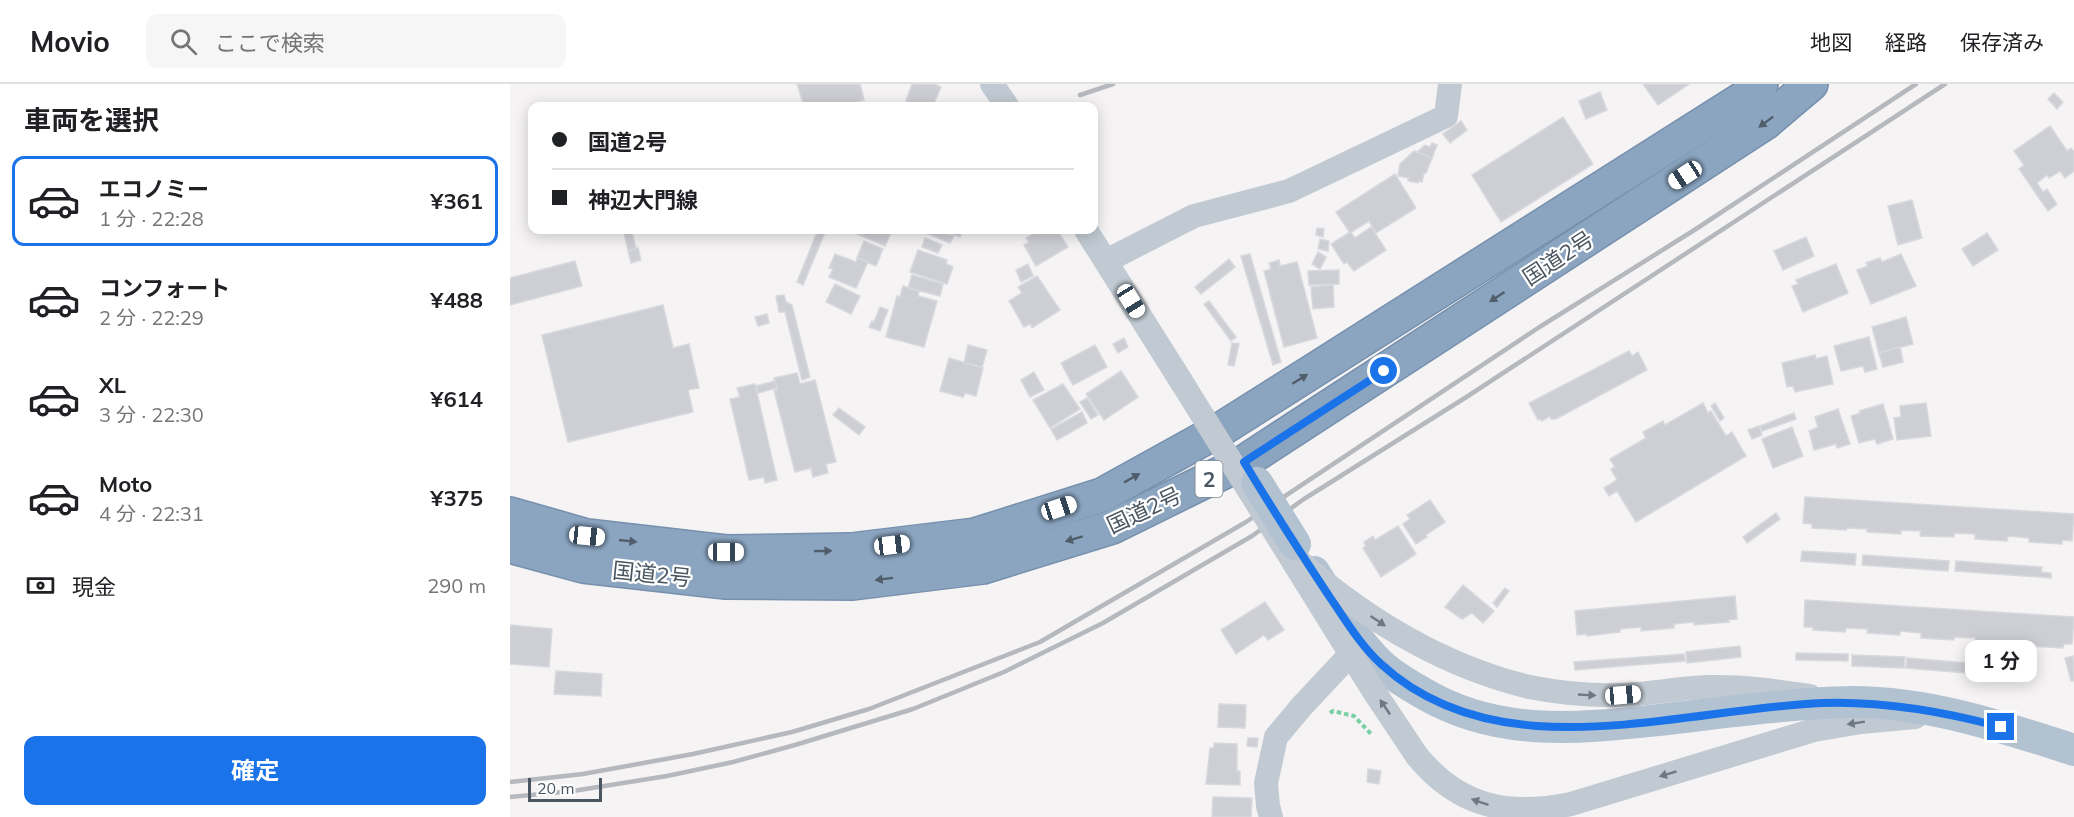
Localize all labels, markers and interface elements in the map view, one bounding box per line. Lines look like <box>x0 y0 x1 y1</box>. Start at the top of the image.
search box <box>146 14 566 68</box>
text: Movio <box>30 24 110 59</box>
icon: search <box>167 25 200 58</box>
text: ここで検索 <box>215 29 325 57</box>
text: 地図 <box>1810 29 1852 55</box>
text: 経路 <box>1885 29 1927 55</box>
text: 保存済み <box>1960 29 2044 55</box>
text: 車両を選択 <box>24 103 159 137</box>
one-way arrow <box>1758 115 1773 127</box>
text: 国道2号 <box>588 128 667 156</box>
car <box>1665 158 1705 192</box>
icon: car <box>27 174 81 228</box>
text: エコノミー <box>99 175 209 203</box>
text: 神辺大門線 <box>588 186 698 214</box>
text: ¥361 <box>430 187 483 215</box>
text: 1 分 · 22:28 <box>99 206 204 231</box>
street label: 国道2号 <box>1517 225 1599 291</box>
icon: car <box>27 273 81 327</box>
text: コンフォート <box>99 274 230 302</box>
car <box>1114 281 1148 321</box>
text: ¥488 <box>430 286 483 314</box>
one-way arrow <box>1489 292 1505 303</box>
text: 2 分 · 22:29 <box>99 305 204 330</box>
route start <box>1370 357 1397 384</box>
text: XL <box>99 371 126 399</box>
icon: car <box>27 372 81 426</box>
one-way arrow <box>1292 374 1308 385</box>
text: ¥614 <box>430 385 483 413</box>
text: 3 分 · 22:30 <box>99 402 204 427</box>
road number: 2 <box>1196 461 1222 497</box>
text: Moto <box>99 470 152 498</box>
icon: car <box>27 471 81 525</box>
one-way arrow <box>1124 473 1141 483</box>
street label: 国道2号 <box>1102 481 1186 539</box>
text: ¥375 <box>430 484 483 512</box>
car <box>1039 494 1079 522</box>
text: 4 分 · 22:31 <box>99 501 204 526</box>
car <box>568 525 606 547</box>
car <box>873 534 911 556</box>
one-way arrow <box>1065 535 1083 544</box>
one-way arrow <box>619 536 638 546</box>
car <box>708 543 744 561</box>
one-way arrow <box>813 546 832 556</box>
street label: 国道2号 <box>611 556 693 592</box>
icon: cash <box>24 569 57 602</box>
text: 現金 <box>72 573 116 601</box>
text: 290 m <box>427 573 486 598</box>
one-way arrow <box>874 574 893 584</box>
one-way arrow <box>1370 615 1386 627</box>
callout: 1 分 <box>1965 640 2037 682</box>
text: 1 分 <box>1982 648 2020 673</box>
car <box>1604 684 1642 706</box>
one-way arrow <box>1577 690 1596 699</box>
one-way arrow <box>1379 699 1390 715</box>
route end <box>1987 713 2014 740</box>
one-way arrow <box>1847 719 1866 728</box>
button: 確定 <box>24 736 486 805</box>
one-way arrow <box>1659 770 1677 779</box>
scale bar <box>528 775 602 802</box>
text: 20 m <box>537 778 574 798</box>
one-way arrow <box>1471 796 1489 806</box>

